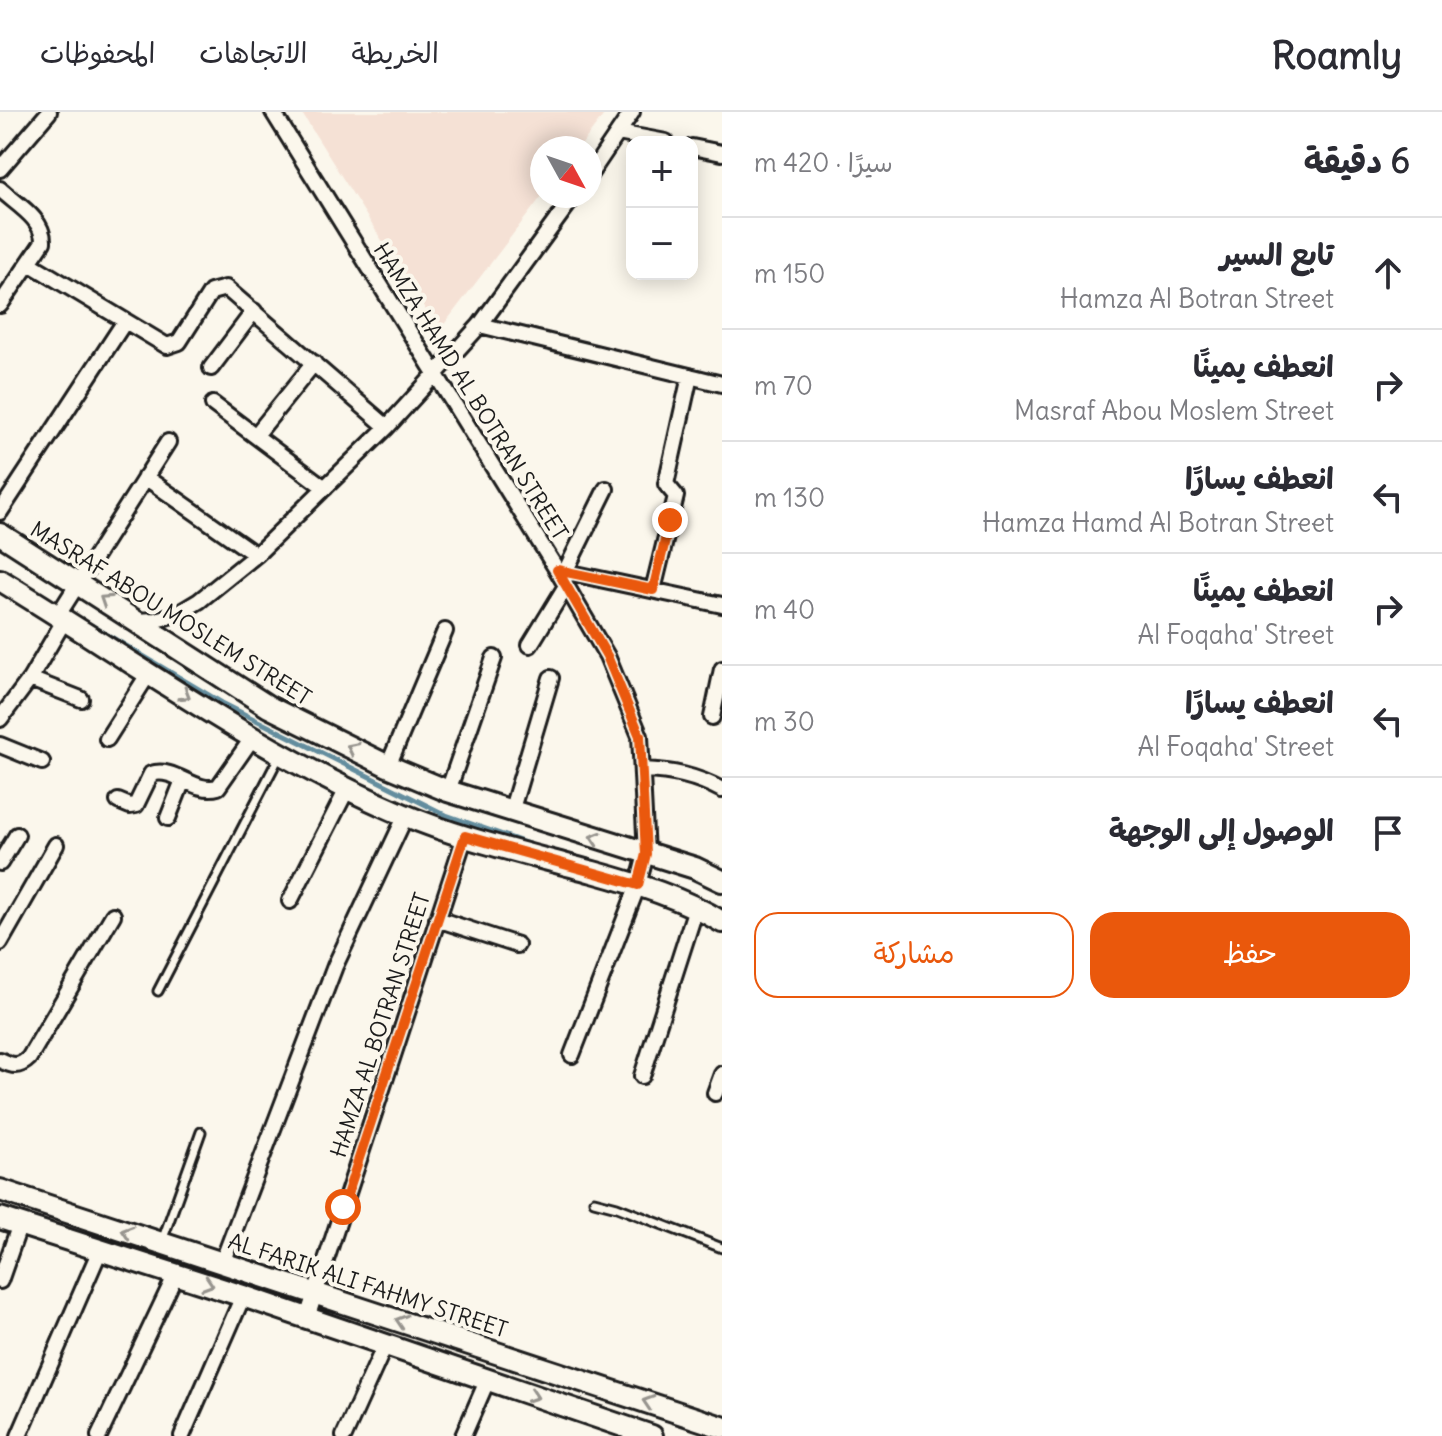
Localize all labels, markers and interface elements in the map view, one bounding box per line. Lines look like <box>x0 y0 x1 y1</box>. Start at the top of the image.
text: Roamly <box>1272 32 1402 79</box>
text: المحفوظات <box>40 35 155 71</box>
text: الاتجاهات <box>199 35 307 71</box>
text: الخريطة <box>351 35 439 71</box>
north arrow <box>530 136 602 208</box>
map controls <box>626 136 698 280</box>
button: + <box>626 136 698 208</box>
text: 6 دقيقة <box>1304 139 1410 182</box>
text: سيرًا · 420 m <box>754 146 893 179</box>
button: − <box>626 208 698 280</box>
text: تابع السير <box>1220 235 1334 273</box>
street label: HAMZA HAMD AL BOTRAN STREET <box>368 237 574 545</box>
icon: ahead <box>1366 251 1410 295</box>
text: 150 m <box>754 257 825 290</box>
text: Hamza Al Botran Street <box>1060 282 1334 315</box>
text: انعطف يمينًا <box>1193 347 1334 385</box>
icon: right <box>1366 363 1410 407</box>
text: 70 m <box>754 369 813 402</box>
text: Masraf Abou Moslem Street <box>1014 394 1334 427</box>
text: انعطف يسارًا <box>1185 459 1334 497</box>
icon: left <box>1366 475 1410 519</box>
text: 130 m <box>754 481 825 514</box>
route end <box>652 502 688 538</box>
text: Hamza Hamd Al Botran Street <box>982 506 1334 539</box>
street label: MASRAF ABOU MOSLEM STREET <box>25 515 317 711</box>
text: انعطف يمينًا <box>1193 571 1334 609</box>
icon: right <box>1366 587 1410 631</box>
text: 40 m <box>754 593 815 626</box>
one-way arrow <box>99 595 114 610</box>
text: Al Foqaha' Street <box>1138 618 1334 651</box>
text: انعطف يسارًا <box>1185 683 1334 721</box>
one-way arrow <box>176 685 191 701</box>
icon: left <box>1366 699 1410 743</box>
text: 30 m <box>754 705 815 738</box>
text: Al Foqaha' Street <box>1138 730 1334 763</box>
one-way arrow <box>345 742 360 758</box>
text: الوصول إلى الوجهة <box>1109 811 1334 849</box>
icon: arrive <box>1366 811 1410 855</box>
one-way arrow <box>589 831 603 847</box>
street label: HAMZA AL BOTRAN STREET <box>324 889 436 1161</box>
button: مشاركة <box>754 912 1074 998</box>
button: حفظ <box>1090 912 1410 998</box>
route start <box>325 1189 361 1225</box>
one-way arrow <box>121 1225 135 1241</box>
street label: AL FARIK ALI FAHMY STREET <box>225 1227 511 1343</box>
one-way arrow <box>200 1275 214 1291</box>
one-way arrow <box>395 1315 409 1331</box>
one-way arrow <box>525 1387 539 1403</box>
one-way arrow <box>642 1396 656 1412</box>

